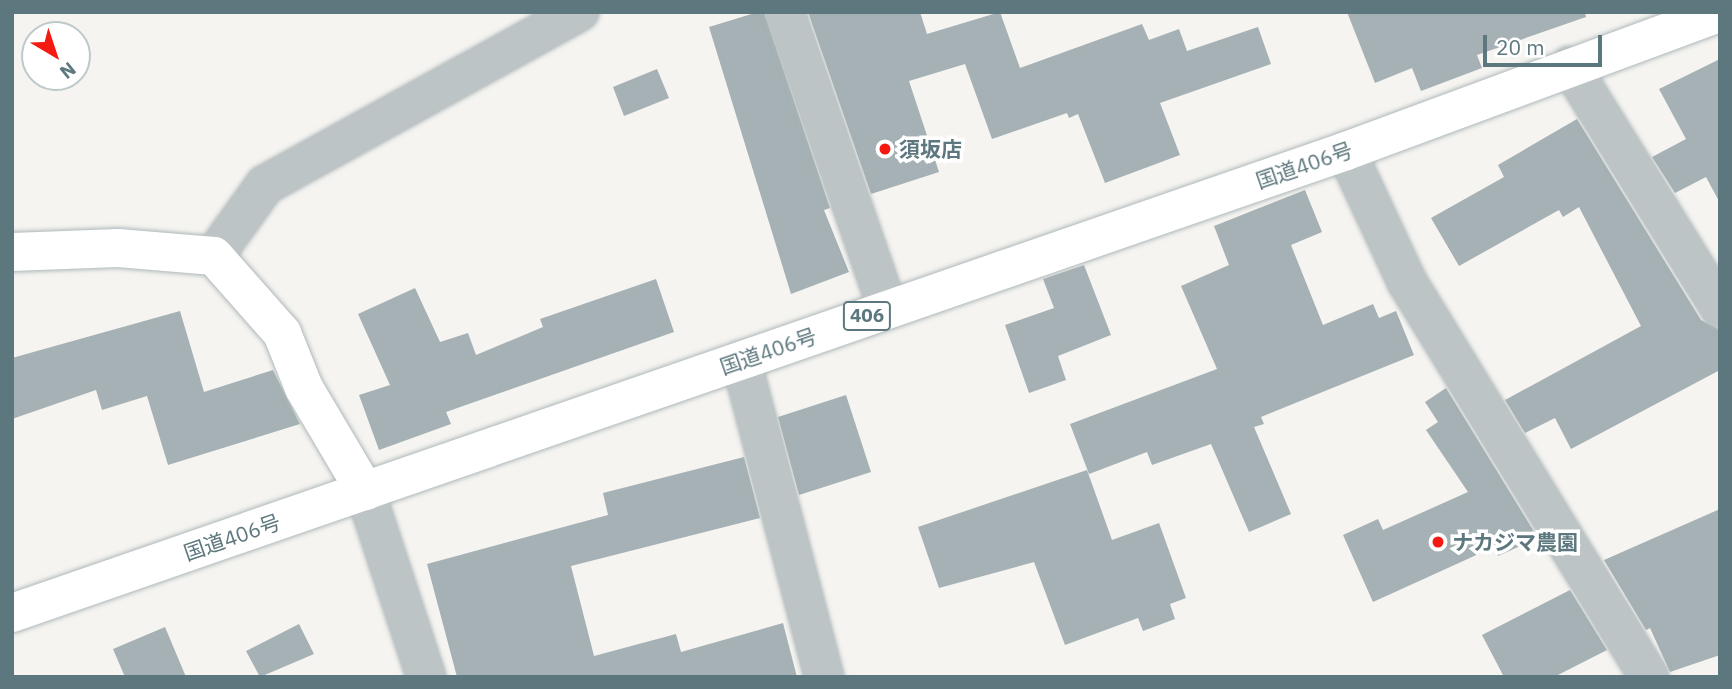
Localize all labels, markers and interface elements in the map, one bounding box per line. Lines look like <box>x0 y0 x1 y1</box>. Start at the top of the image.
north arrow <box>21 21 91 91</box>
scale bar <box>1487 21 1606 65</box>
text: 20 m <box>1496 33 1545 61</box>
text: N <box>55 57 81 84</box>
place label: 須坂店 <box>899 136 962 162</box>
street label: 国道406号 <box>1252 137 1356 193</box>
marker: 須坂店 <box>877 141 893 157</box>
road number: 406 <box>842 300 892 332</box>
street label: 国道406号 <box>716 323 820 379</box>
street label: 国道406号 <box>180 509 284 565</box>
place label: ナカジマ農園 <box>1452 529 1578 555</box>
marker: ナカジマ農園 <box>1430 534 1446 550</box>

